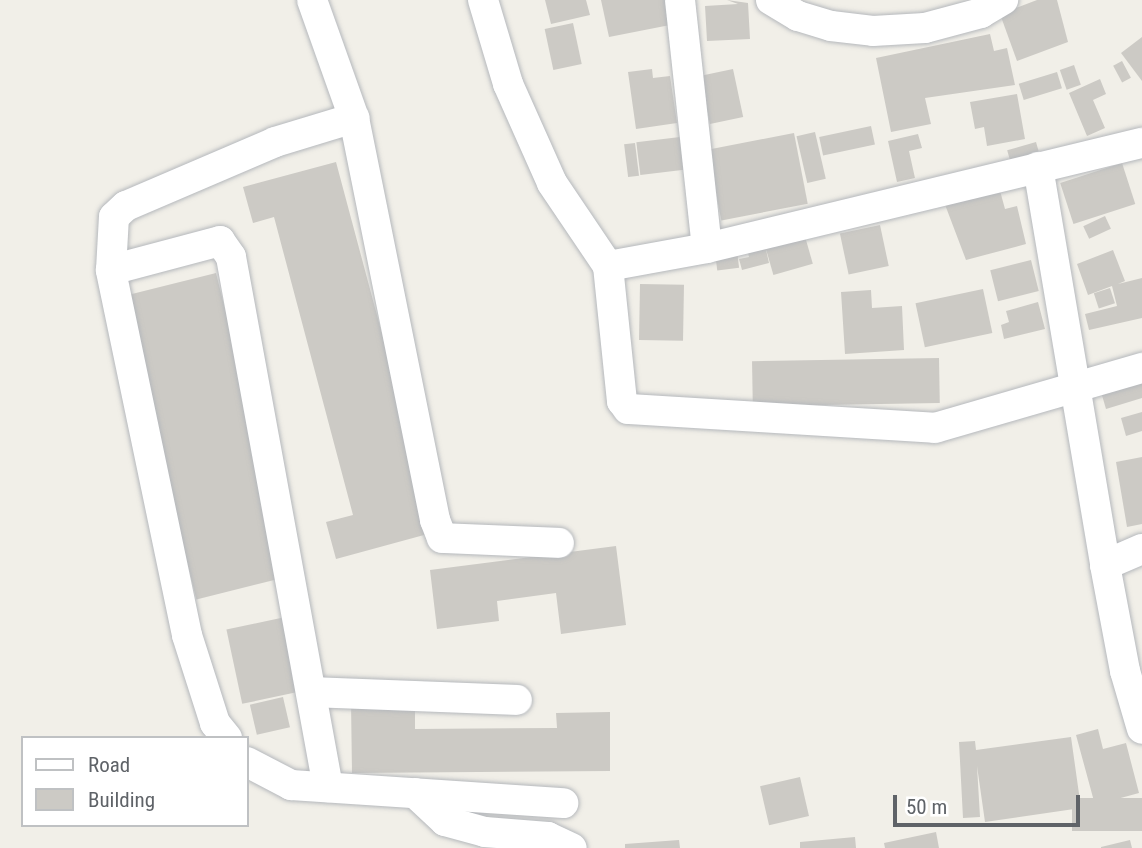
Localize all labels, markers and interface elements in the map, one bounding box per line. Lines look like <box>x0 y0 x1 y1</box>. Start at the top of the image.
legend <box>21 736 248 827</box>
text: Road <box>88 753 130 777</box>
scale bar <box>897 782 1084 826</box>
text: Building <box>88 788 155 812</box>
text: 50 m <box>906 795 947 819</box>

